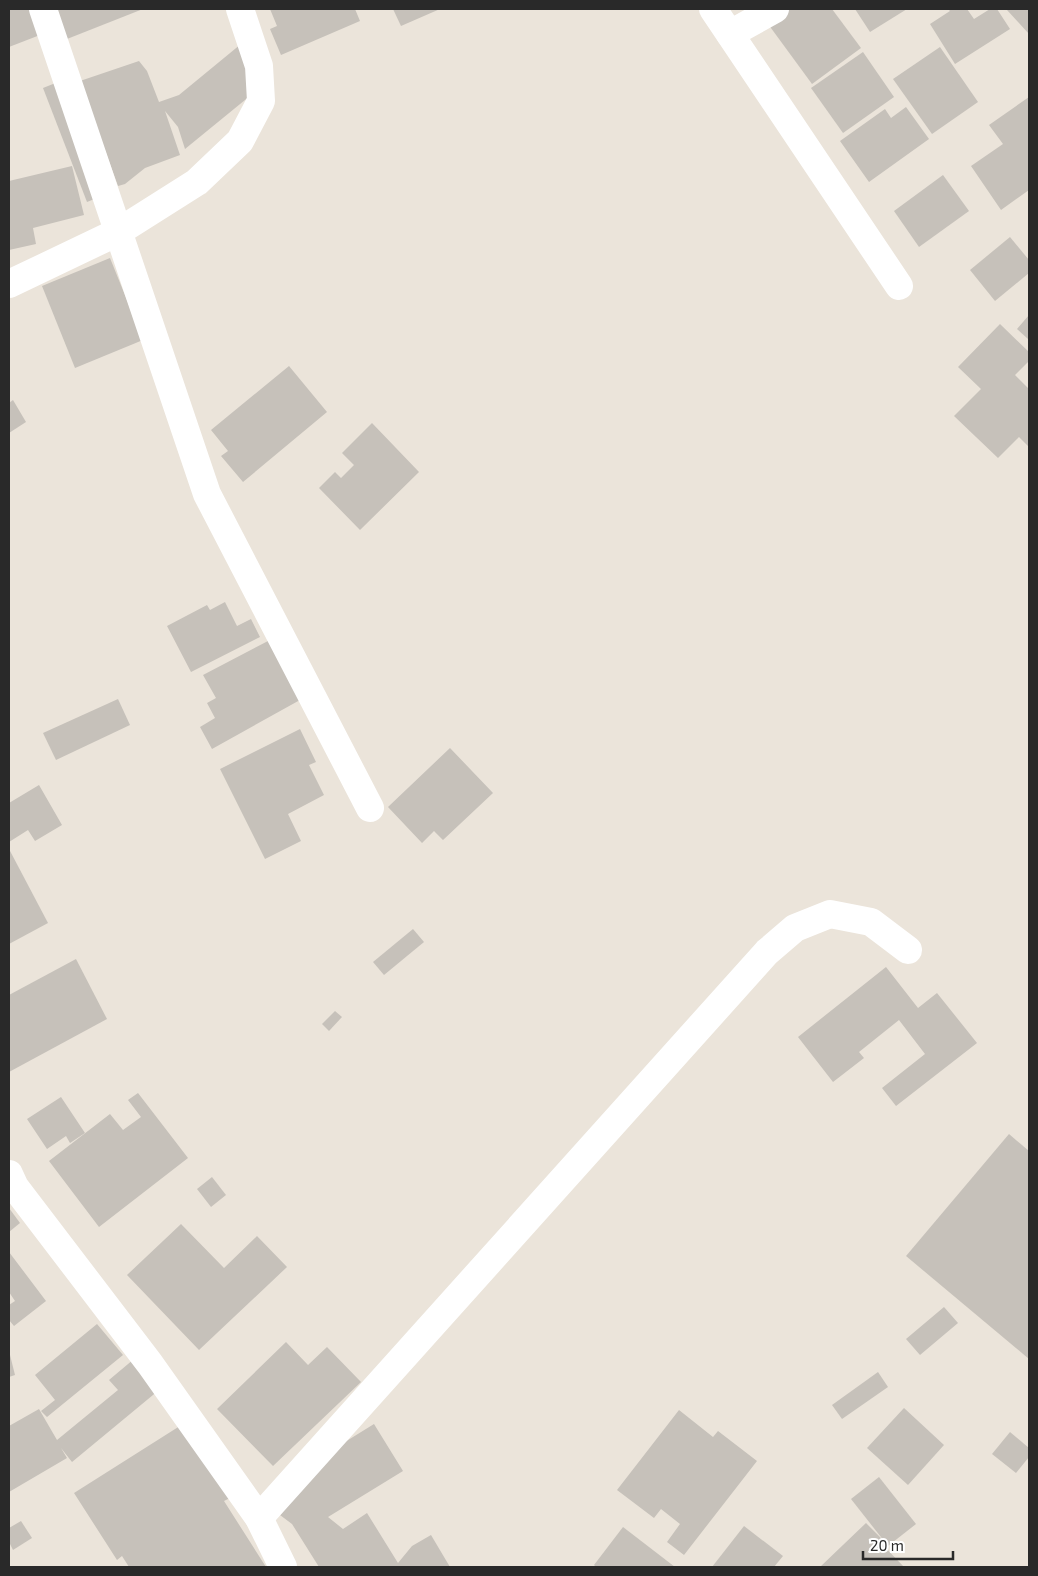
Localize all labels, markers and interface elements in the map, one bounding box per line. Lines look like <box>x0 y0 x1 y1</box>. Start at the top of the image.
scale bar <box>863 1528 953 1560</box>
text: 20 m <box>870 1536 904 1554</box>

